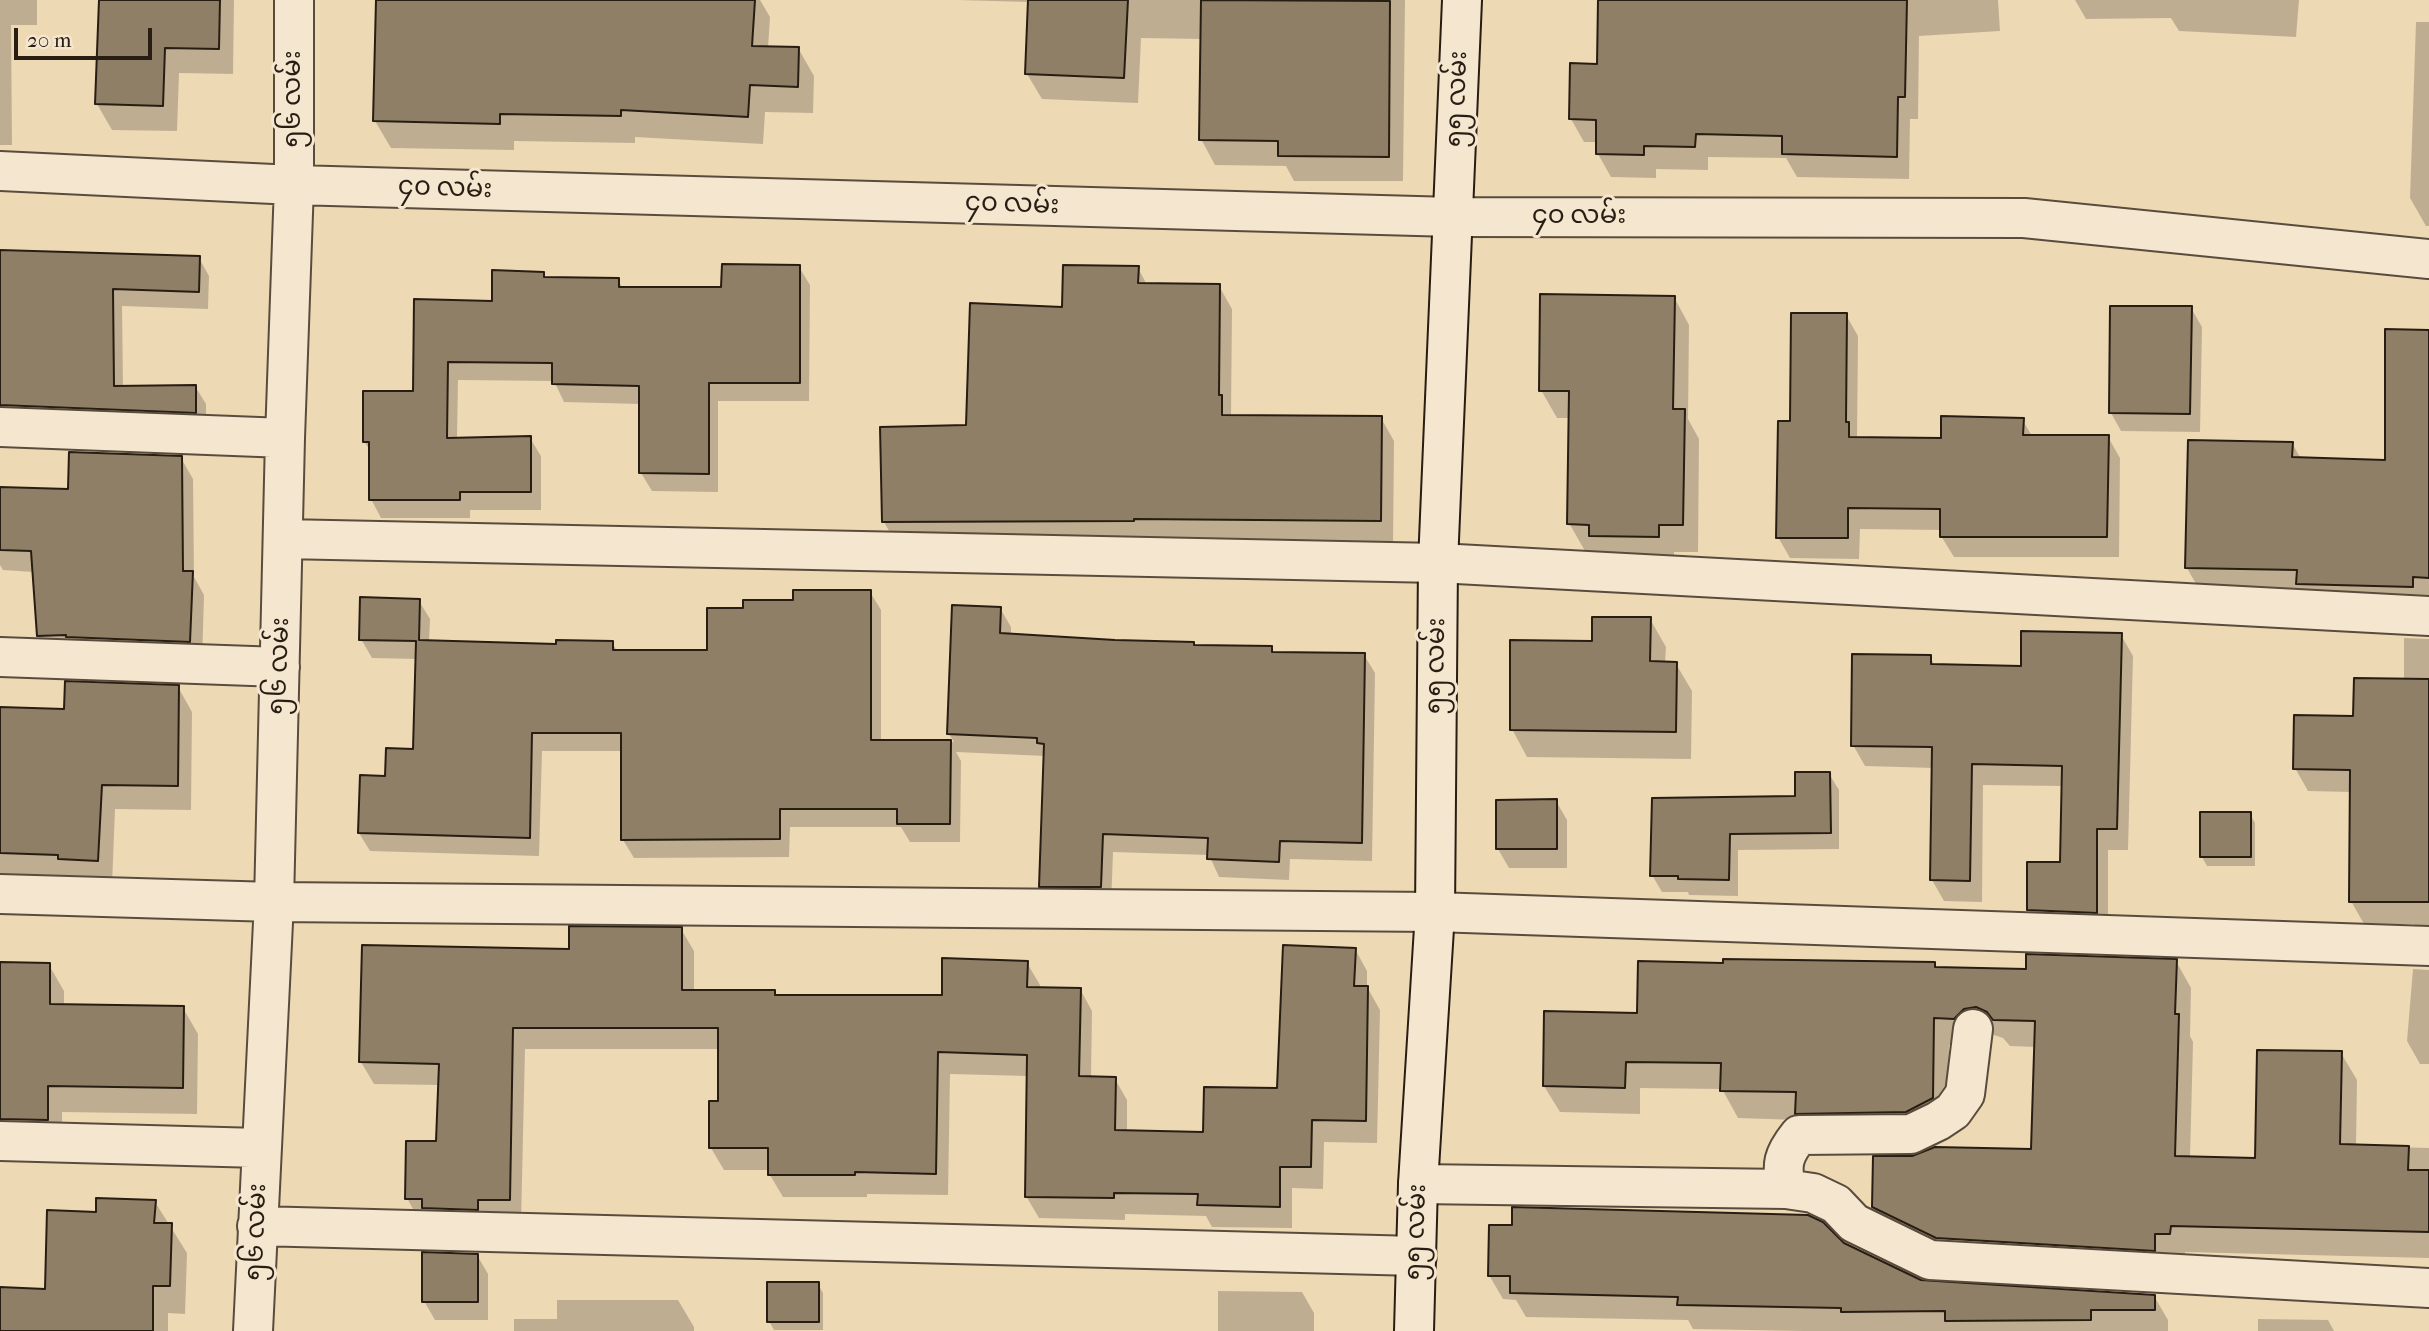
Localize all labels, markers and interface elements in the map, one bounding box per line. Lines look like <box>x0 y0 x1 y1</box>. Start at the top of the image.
scale bar <box>18 14 156 58</box>
text: 20 m <box>27 28 71 52</box>
street label: ၅၆ လမ်း <box>278 50 310 148</box>
street label: ၅၅ လမ်း <box>1441 50 1475 148</box>
street label: ၄၀ လမ်း <box>397 172 493 206</box>
street label: ၄၀ လမ်း <box>964 188 1060 222</box>
street label: ၄၀ လမ်း <box>1532 201 1626 233</box>
street label: ၅၆ လမ်း <box>263 617 297 715</box>
street label: ၅၅ လမ်း <box>1421 617 1453 715</box>
street label: ၅၆ လမ်း <box>240 1183 274 1281</box>
street label: ၅၅ လမ်း <box>1400 1183 1434 1281</box>

